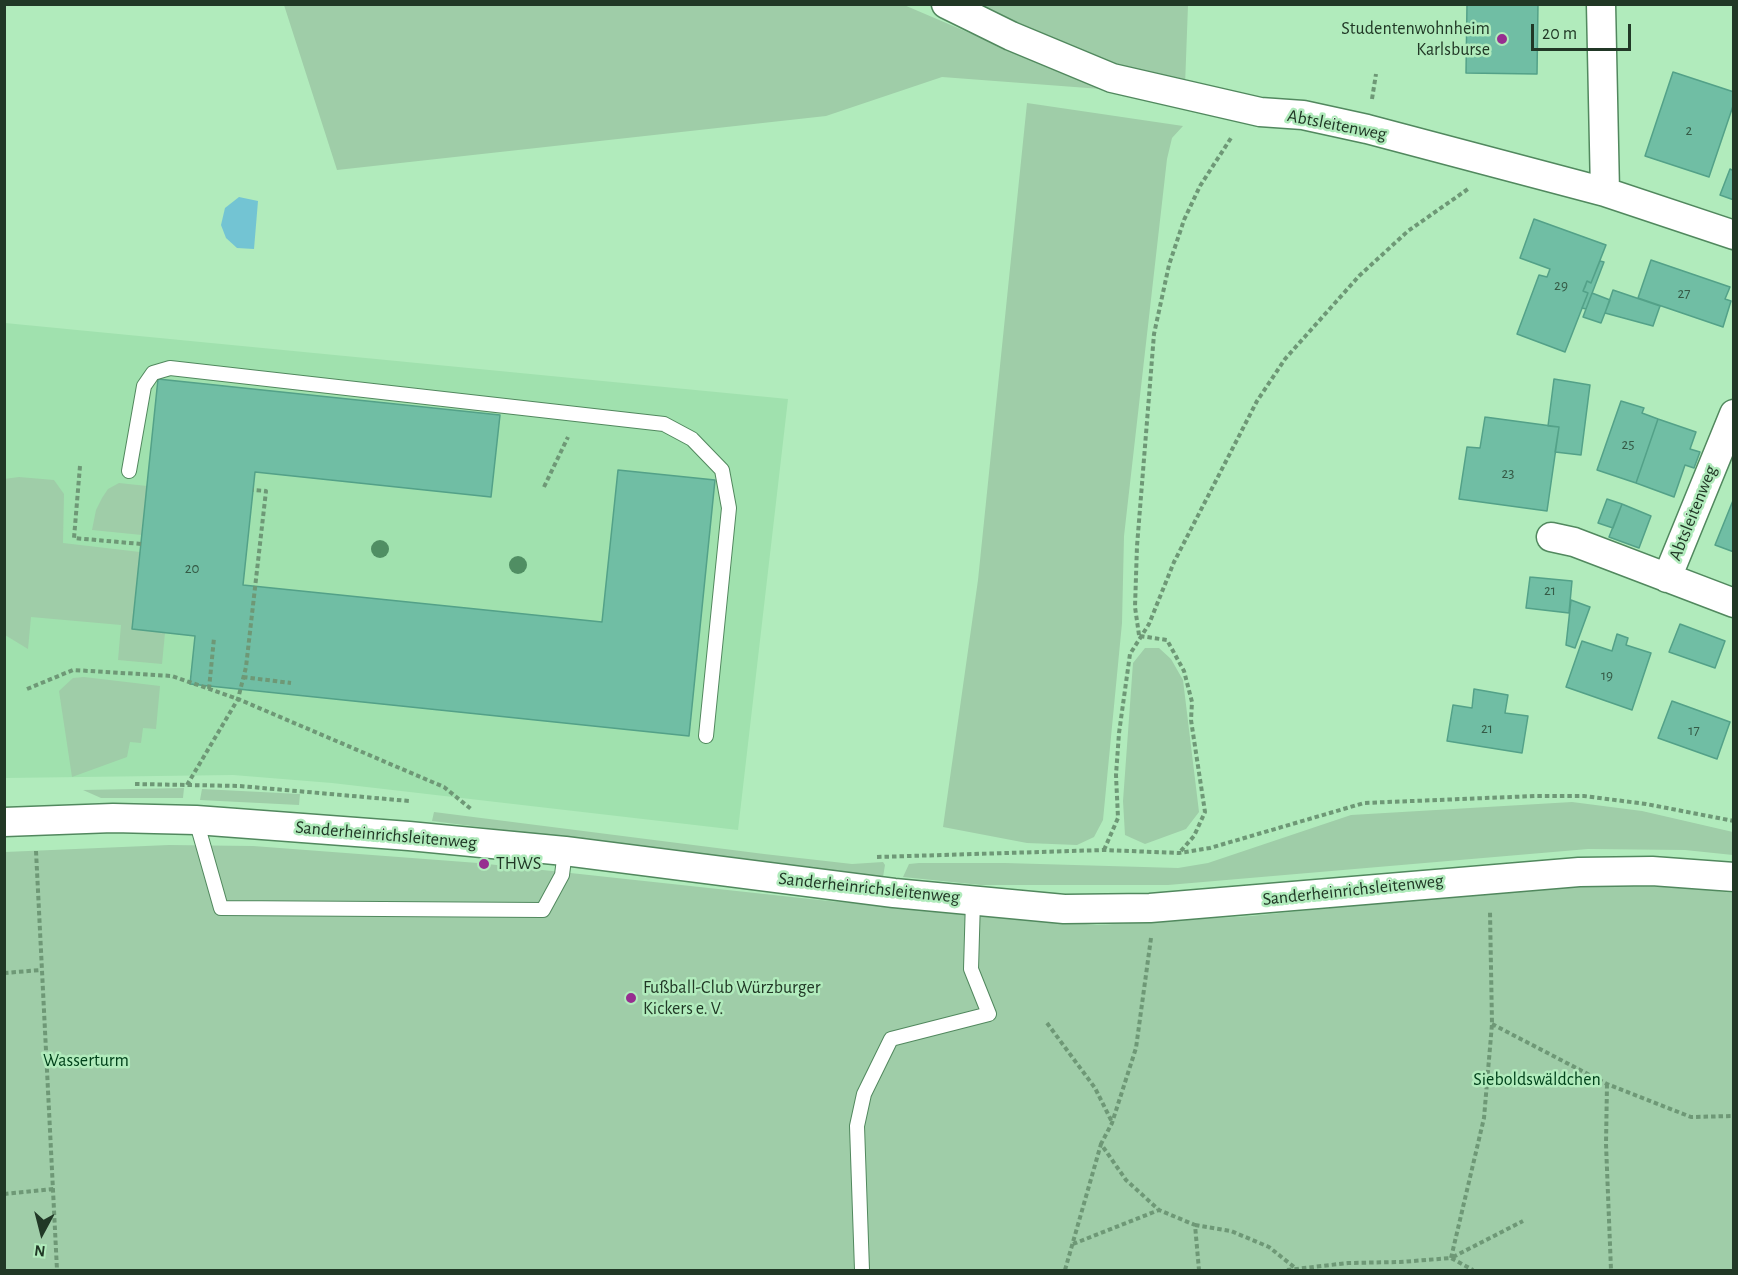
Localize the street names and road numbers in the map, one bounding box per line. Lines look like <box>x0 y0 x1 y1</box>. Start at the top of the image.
street label: Abtsleitenweg <box>1286 105 1388 145</box>
street label: Abtsleitenweg <box>1664 462 1722 564</box>
street label: Sanderheinrichsleitenweg <box>294 816 478 854</box>
street label: Sanderheinrichsleitenweg <box>777 868 961 908</box>
street label: Sanderheinrichsleitenweg <box>1261 870 1445 910</box>

